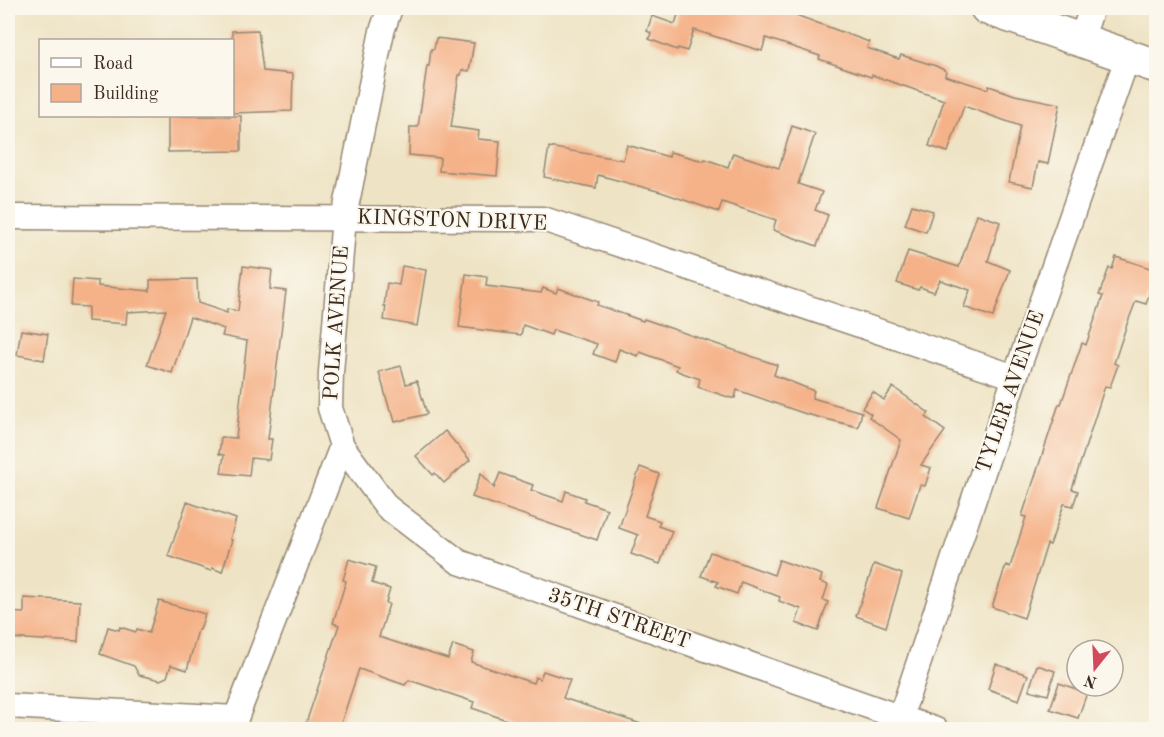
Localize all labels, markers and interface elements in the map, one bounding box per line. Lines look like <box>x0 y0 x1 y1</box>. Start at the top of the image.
legend <box>39 39 234 117</box>
text: Road <box>93 55 133 73</box>
text: Building <box>93 85 159 103</box>
street label: KINGSTON DRIVE <box>356 207 548 235</box>
street label: POLK AVENUE <box>321 245 353 401</box>
street label: TYLER AVENUE <box>973 308 1049 476</box>
street label: 35TH STREET <box>545 585 693 653</box>
north arrow <box>1065 638 1125 698</box>
text: N <box>1082 671 1099 690</box>

